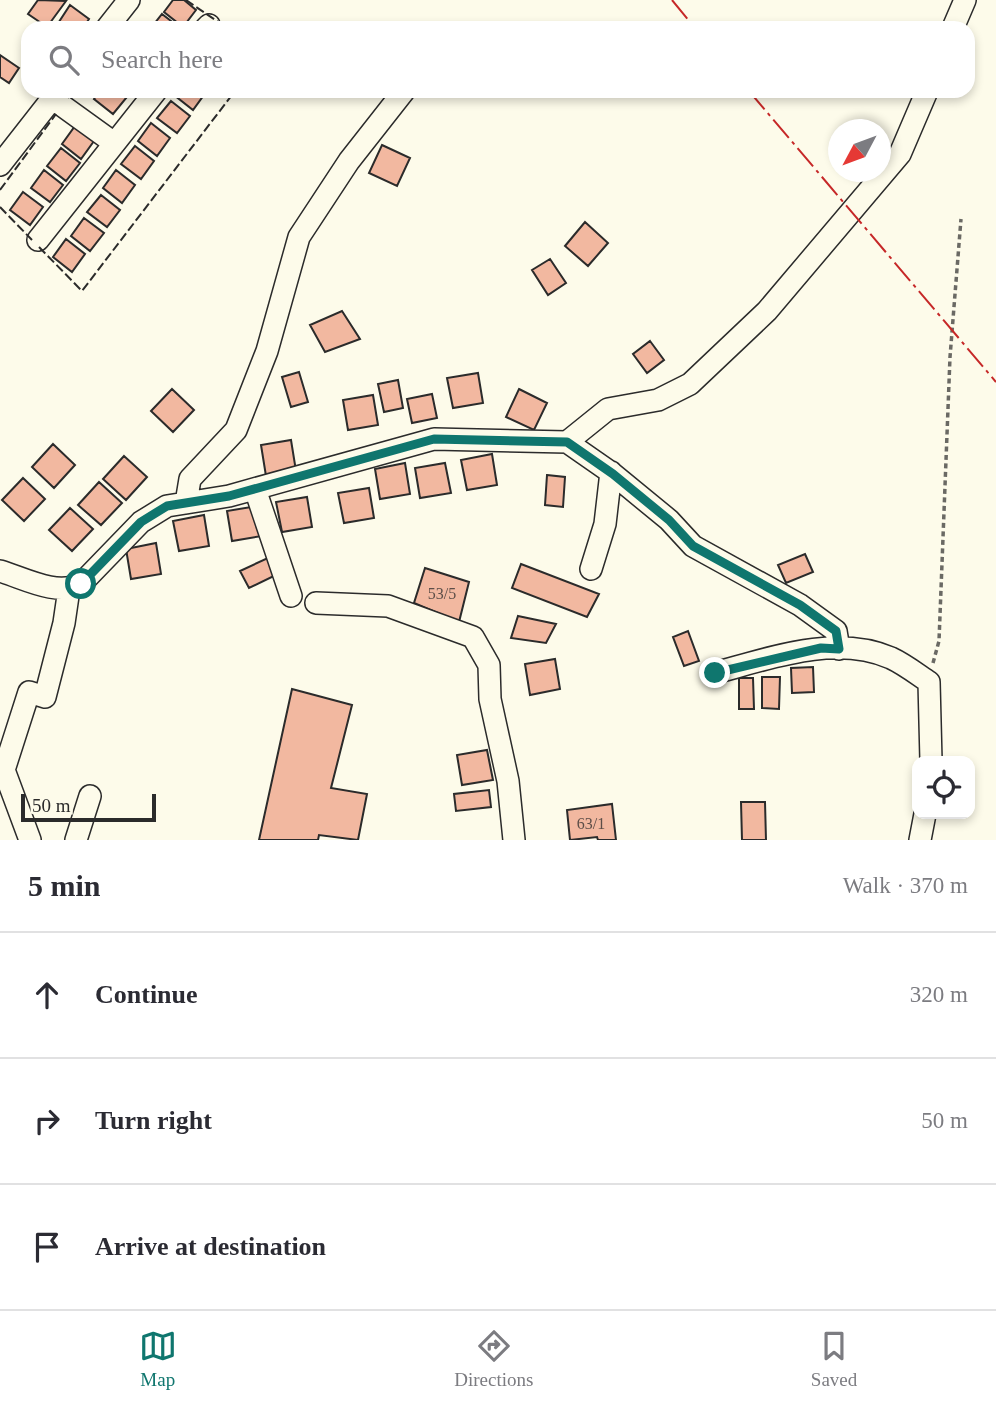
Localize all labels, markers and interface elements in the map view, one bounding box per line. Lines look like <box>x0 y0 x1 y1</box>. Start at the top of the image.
search box <box>21 21 975 98</box>
icon: search <box>45 41 83 79</box>
text: Search here <box>101 45 223 74</box>
north arrow <box>828 119 891 182</box>
route start <box>65 568 96 599</box>
house number: 53/5 <box>428 585 456 602</box>
route end <box>699 657 730 688</box>
map controls <box>912 756 975 819</box>
button: locate <box>912 756 975 819</box>
scale bar <box>21 791 156 823</box>
text: 50 m <box>32 795 71 816</box>
house number: 63/1 <box>577 815 605 832</box>
text: 5 min <box>28 869 101 902</box>
text: Walk · 370 m <box>843 873 968 898</box>
icon: ahead <box>28 976 66 1014</box>
text: Continue <box>95 980 198 1009</box>
text: 320 m <box>910 982 968 1007</box>
icon: right <box>28 1102 66 1140</box>
text: Turn right <box>95 1106 212 1135</box>
text: 50 m <box>921 1108 968 1133</box>
icon: arrive <box>28 1228 66 1266</box>
text: Arrive at destination <box>95 1232 326 1261</box>
tab: Map <box>139 1327 177 1391</box>
tab: Directions <box>454 1327 533 1391</box>
tab: Saved <box>811 1327 857 1391</box>

